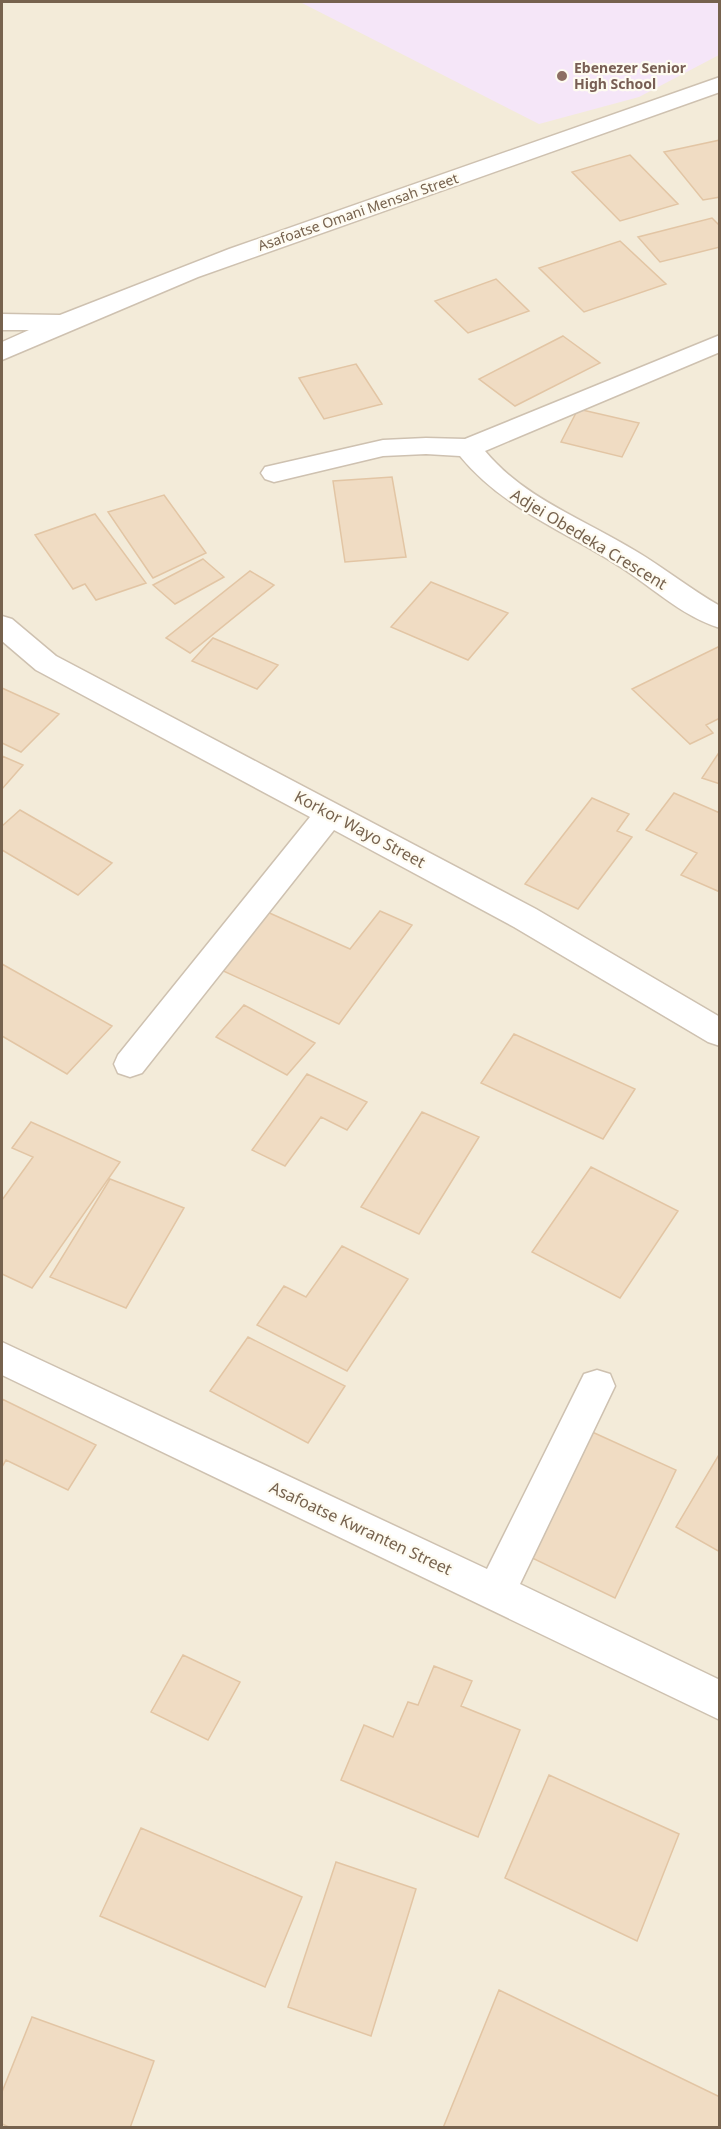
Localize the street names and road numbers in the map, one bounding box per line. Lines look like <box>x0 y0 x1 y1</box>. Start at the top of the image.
street label: Asafoatse Omani Mensah Street <box>255 168 461 255</box>
street label: Adjei Obedeka Crescent <box>507 484 672 595</box>
street label: Korkor Wayo Street <box>291 785 430 873</box>
street label: Asafoatse Kwranten Street <box>266 1476 456 1580</box>

